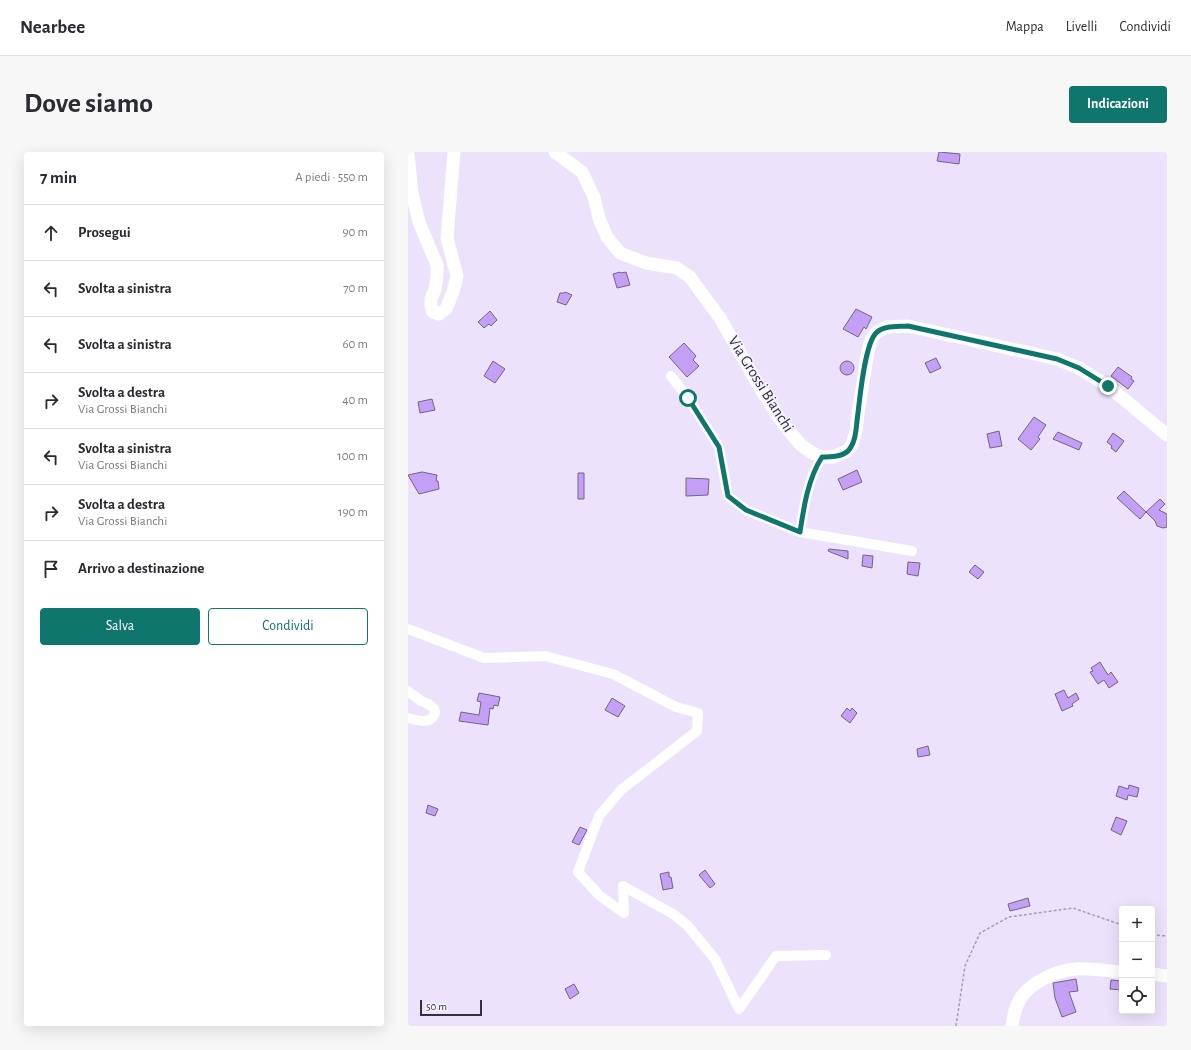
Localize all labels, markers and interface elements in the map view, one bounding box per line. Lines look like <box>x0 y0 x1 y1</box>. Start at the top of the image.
text: Nearbee <box>20 18 85 37</box>
text: Mappa <box>1006 20 1044 34</box>
text: Livelli <box>1066 20 1097 34</box>
text: Condividi <box>1119 20 1171 34</box>
button: Indicazioni <box>1069 86 1167 123</box>
text: Dove siamo <box>24 90 153 118</box>
text: 7 min <box>40 169 77 186</box>
text: A piedi · 550 m <box>295 171 368 184</box>
icon: ahead <box>40 222 62 244</box>
text: Prosegui <box>78 225 131 240</box>
text: 90 m <box>342 226 368 239</box>
icon: left <box>40 278 62 300</box>
text: Svolta a sinistra <box>78 281 172 296</box>
text: 70 m <box>343 282 368 295</box>
street label: Via Grossi Bianchi <box>725 333 797 435</box>
icon: left <box>40 334 62 356</box>
text: Svolta a sinistra <box>78 337 172 352</box>
text: 60 m <box>342 338 368 351</box>
route end <box>1099 377 1117 395</box>
text: Svolta a destra <box>78 385 165 400</box>
route start <box>679 389 697 407</box>
icon: right <box>40 390 62 412</box>
text: 40 m <box>342 394 368 407</box>
text: Via Grossi Bianchi <box>78 403 167 416</box>
text: Svolta a sinistra <box>78 441 172 456</box>
icon: left <box>40 446 62 468</box>
text: 100 m <box>337 450 368 463</box>
text: Via Grossi Bianchi <box>78 459 167 472</box>
text: Svolta a destra <box>78 497 165 512</box>
icon: right <box>40 502 62 524</box>
text: 190 m <box>338 506 368 519</box>
text: Via Grossi Bianchi <box>78 515 167 528</box>
icon: arrive <box>40 558 62 580</box>
text: Arrivo a destinazione <box>78 561 204 576</box>
button: Salva <box>40 608 200 645</box>
button: Condividi <box>208 608 368 645</box>
map controls <box>1119 906 1155 1014</box>
button: + <box>1119 906 1155 942</box>
button: − <box>1119 942 1155 978</box>
button: locate <box>1119 978 1155 1014</box>
scale bar <box>420 998 482 1017</box>
text: 50 m <box>426 1001 447 1012</box>

